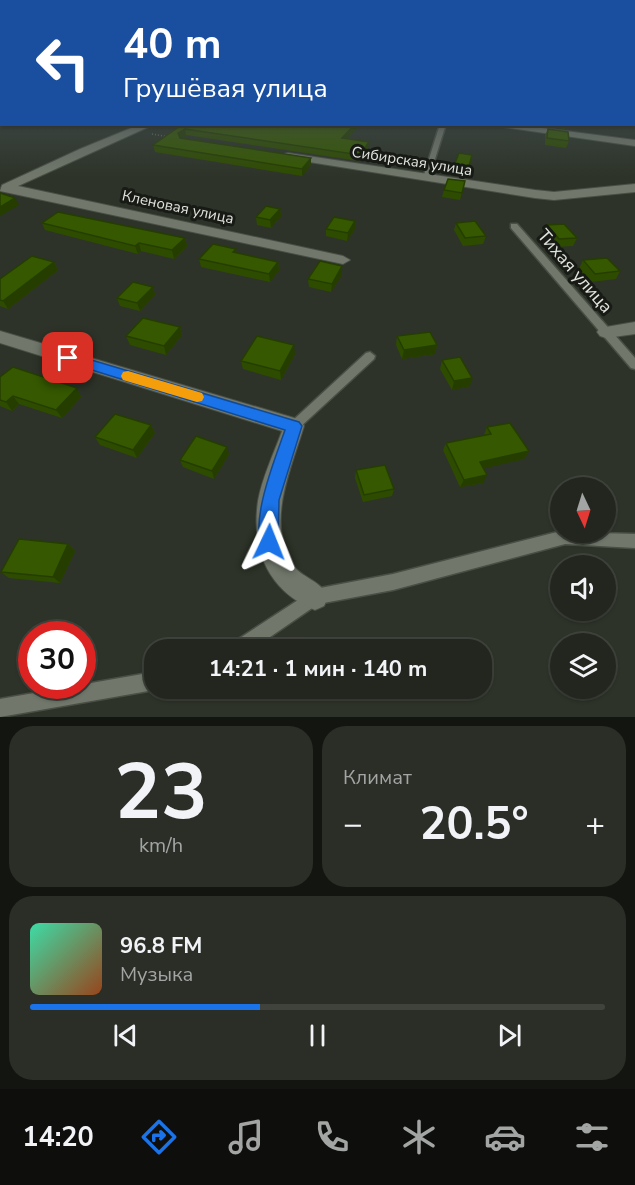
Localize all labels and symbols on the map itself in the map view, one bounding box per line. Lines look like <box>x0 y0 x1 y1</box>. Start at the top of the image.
street label: Сибирская улица <box>350 142 474 180</box>
street label: Кленовая улица <box>120 185 236 229</box>
street label: Тихая улица <box>532 224 618 318</box>
pin <box>42 332 93 383</box>
north arrow <box>550 477 616 543</box>
position arrow <box>237 510 301 574</box>
speed limit sign: 30 <box>18 621 96 699</box>

